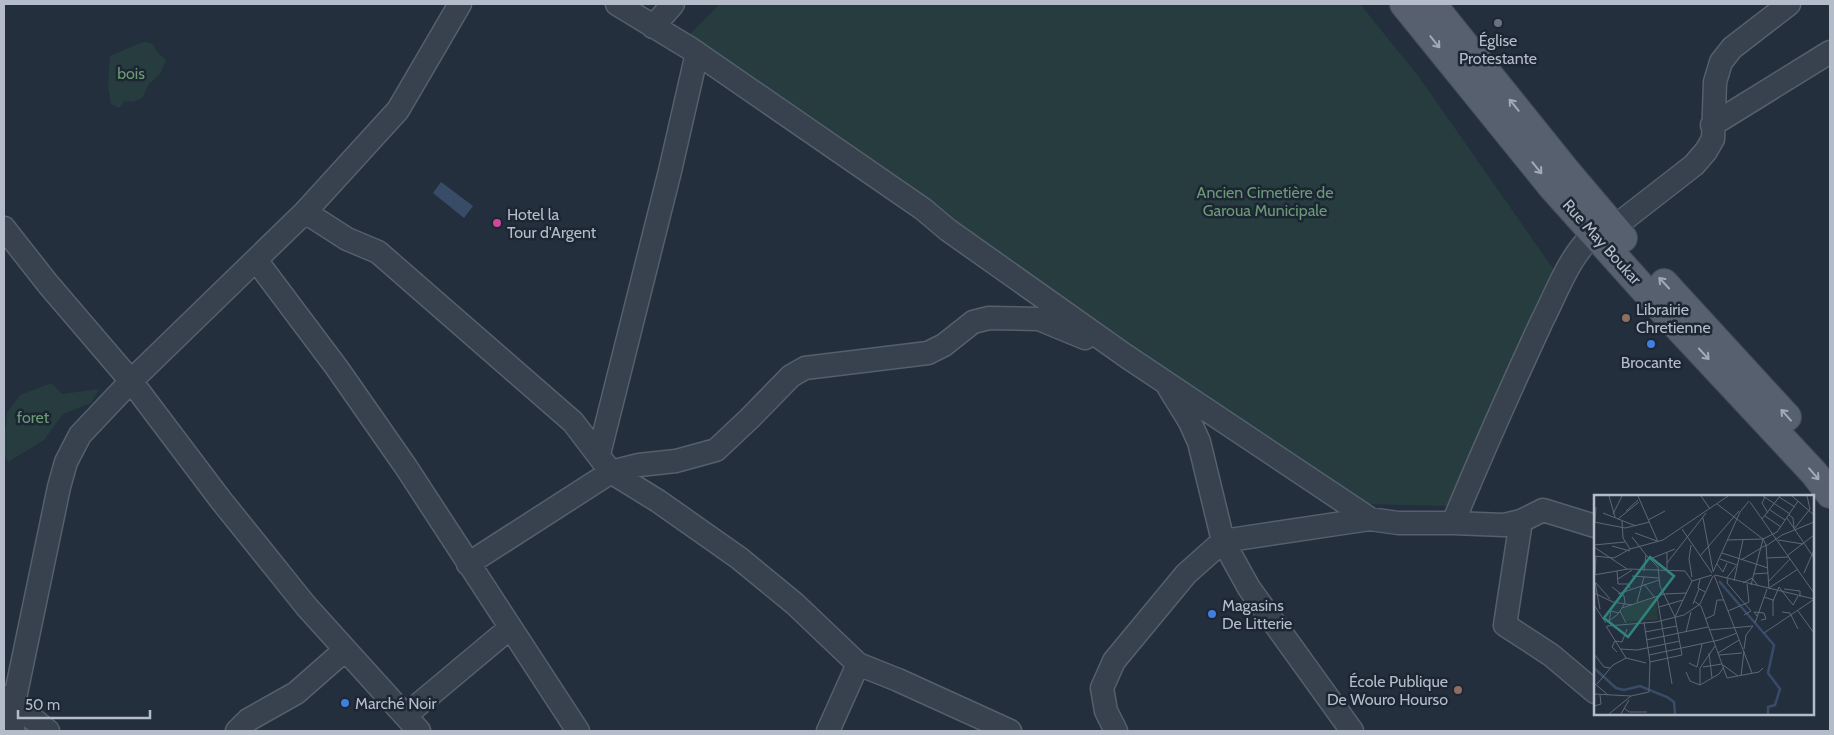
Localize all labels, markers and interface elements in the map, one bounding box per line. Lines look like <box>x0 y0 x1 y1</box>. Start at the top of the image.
marker: Église Protestante <box>1492 17 1504 29</box>
place label: Église Protestante <box>1459 31 1537 68</box>
one-way arrow <box>1429 35 1440 48</box>
park label: bois <box>117 64 145 83</box>
one-way arrow <box>1508 99 1519 112</box>
one-way arrow <box>1531 161 1542 174</box>
park label: Ancien Cimetière de Garoua Municipale <box>1197 183 1333 220</box>
street label: Rue May Boukar <box>1559 195 1646 289</box>
place label: Hotel la Tour d'Argent <box>507 205 597 242</box>
marker: Hotel la Tour d'Argent <box>491 217 503 229</box>
one-way arrow <box>1658 276 1669 289</box>
place label: Librairie Chretienne <box>1636 300 1711 337</box>
marker: Librairie Chretienne <box>1620 312 1632 324</box>
marker: Brocante <box>1645 338 1657 350</box>
one-way arrow <box>1698 348 1710 361</box>
place label: Brocante <box>1621 353 1681 372</box>
park label: foret <box>17 408 50 427</box>
one-way arrow <box>1780 409 1792 422</box>
one-way arrow <box>1808 467 1820 480</box>
inset map <box>1594 495 1814 715</box>
place label: Magasins De Litterie <box>1222 596 1292 633</box>
marker: Magasins De Litterie <box>1206 608 1218 620</box>
place label: École Publique De Wouro Hourso <box>1327 672 1448 709</box>
marker: École Publique De Wouro Hourso <box>1452 684 1464 696</box>
scale bar <box>18 688 150 720</box>
place label: Marché Noir <box>355 694 437 713</box>
text: 50 m <box>25 696 60 714</box>
marker: Marché Noir <box>339 697 351 709</box>

